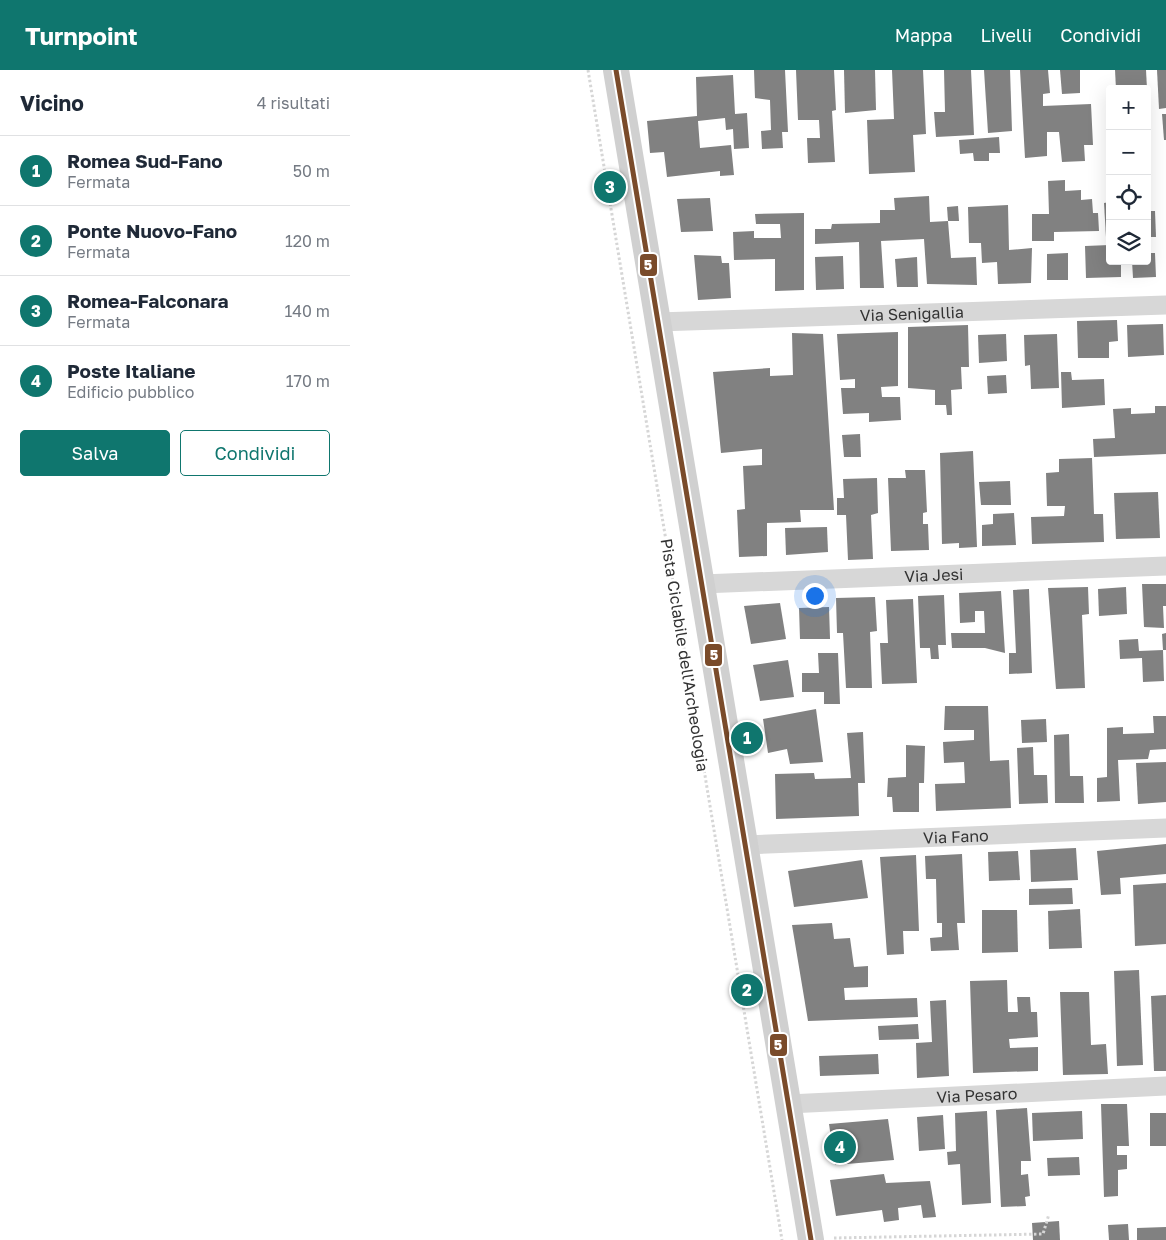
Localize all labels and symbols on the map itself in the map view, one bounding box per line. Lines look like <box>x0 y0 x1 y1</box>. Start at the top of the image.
pin: 3 <box>594 168 626 206</box>
line badge: 5 <box>639 253 658 277</box>
text: 5 <box>644 256 653 273</box>
street label: Via Senigallia <box>859 302 964 325</box>
street label: Pista Ciclabile dell'Archeologia <box>657 537 713 773</box>
street label: Via Jesi <box>904 564 964 586</box>
your location <box>802 583 828 609</box>
line badge: 5 <box>704 643 723 667</box>
text: 5 <box>710 646 719 663</box>
pin: 1 <box>731 719 763 757</box>
street label: Via Fano <box>923 825 989 848</box>
pin: 2 <box>731 971 763 1009</box>
line badge: 5 <box>769 1033 788 1057</box>
text: 5 <box>774 1036 783 1053</box>
street label: Via Pesaro <box>936 1083 1018 1107</box>
pin: 4 <box>824 1128 856 1166</box>

